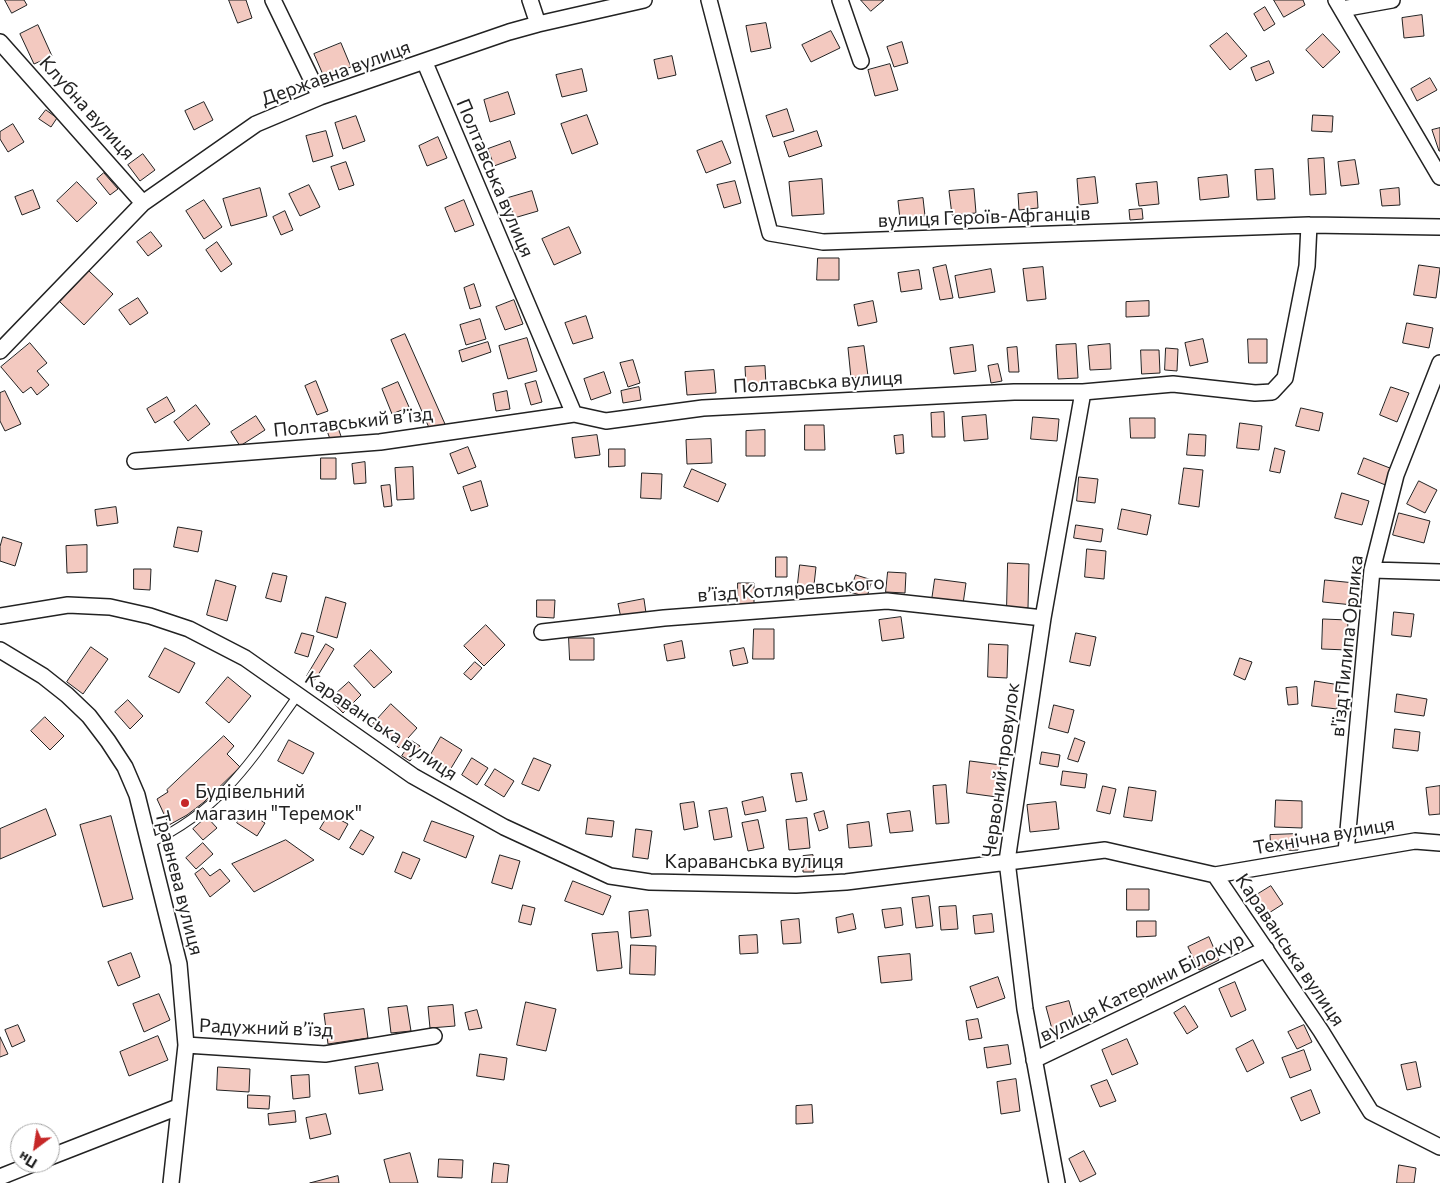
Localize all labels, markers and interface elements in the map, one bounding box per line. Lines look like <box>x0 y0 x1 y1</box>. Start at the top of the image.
street label: Державна вулиця <box>258 35 414 111</box>
street label: Клубна вулиця <box>35 52 139 164</box>
street label: Полтавська вулиця <box>451 95 539 261</box>
street label: вулиця Героїв-Афганців <box>877 202 1091 232</box>
street label: Полтавська вулиця <box>732 366 904 398</box>
street label: Полтавський в’їзд <box>272 402 434 442</box>
street label: в'їзд Пилипа Орлика <box>1326 554 1368 738</box>
street label: в’їзд Котляревського <box>697 571 885 607</box>
street label: Караванська вулиця <box>300 666 462 786</box>
street label: Червоний провулок <box>977 681 1025 859</box>
place label: Будівельний магазин "Теремок" <box>195 781 362 825</box>
marker: Будівельний магазин "Теремок" <box>179 797 191 809</box>
street label: Травнева вулиця <box>150 808 208 958</box>
street label: Технічна вулиця <box>1252 812 1396 860</box>
street label: Караванська вулиця <box>664 851 844 873</box>
street label: Караванська вулиця <box>1230 869 1350 1031</box>
street label: вулиця Катерини Білокур <box>1036 927 1248 1047</box>
street label: Радужний в’їзд <box>199 1014 333 1042</box>
north arrow <box>10 1123 60 1173</box>
text: Пн <box>15 1148 40 1172</box>

